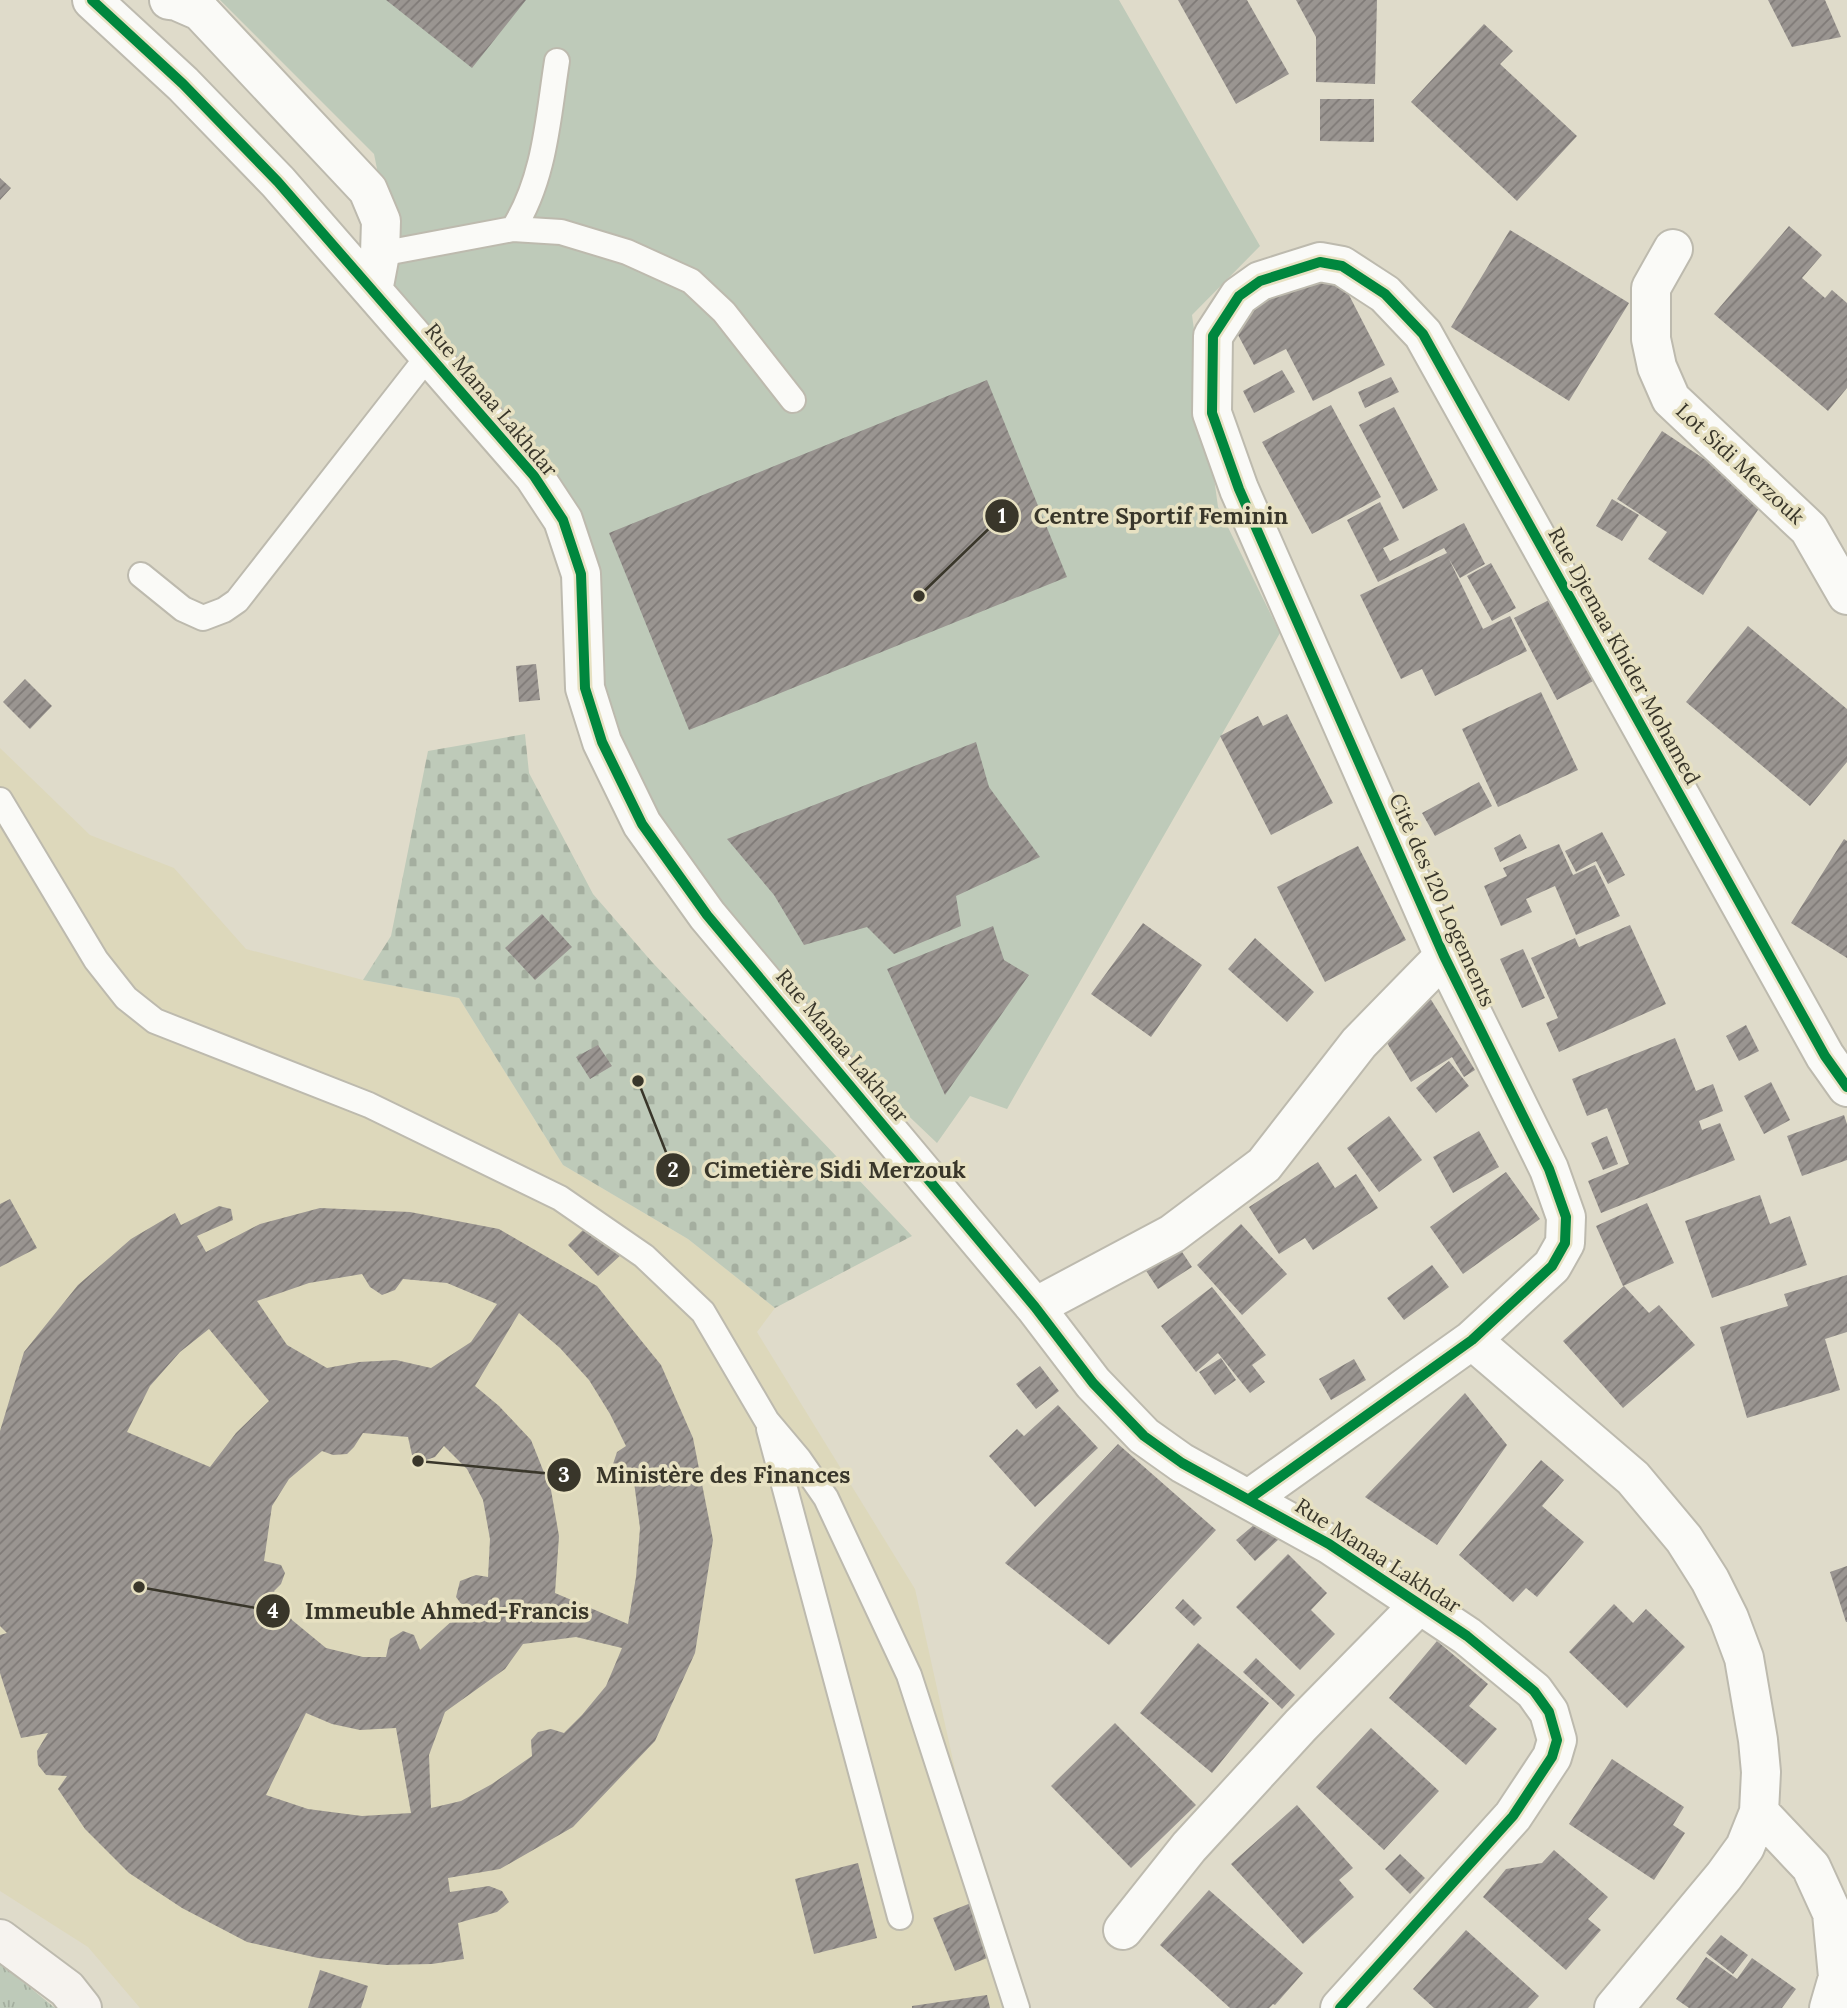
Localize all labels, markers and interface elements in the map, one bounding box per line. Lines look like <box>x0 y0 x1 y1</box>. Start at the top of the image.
street label: Rue Manaa Lakhdar <box>419 317 564 482</box>
street label: Lot Sidi Merzouk <box>1670 397 1811 531</box>
callout: Centre Sportif Feminin <box>985 494 1303 538</box>
text: Centre Sportif Feminin <box>1034 501 1289 530</box>
text: 1 <box>998 502 1006 529</box>
street label: Rue Djemaa Khider Mohamed <box>1542 522 1707 789</box>
street label: Cité des 120 Logements <box>1383 789 1502 1011</box>
street label: Rue Manaa Lakhdar <box>770 963 915 1128</box>
callout: Cimetière Sidi Merzouk <box>655 1148 980 1192</box>
text: Cimetière Sidi Merzouk <box>704 1155 966 1184</box>
text: 2 <box>667 1156 679 1183</box>
callout: Ministère des Finances <box>546 1453 864 1497</box>
text: Ministère des Finances <box>596 1460 850 1489</box>
text: 3 <box>558 1461 570 1488</box>
street label: Rue Manaa Lakhdar <box>1290 1492 1466 1619</box>
callout: Immeuble Ahmed-Francis <box>256 1589 603 1633</box>
text: Immeuble Ahmed-Francis <box>305 1596 589 1625</box>
text: 4 <box>267 1597 279 1624</box>

